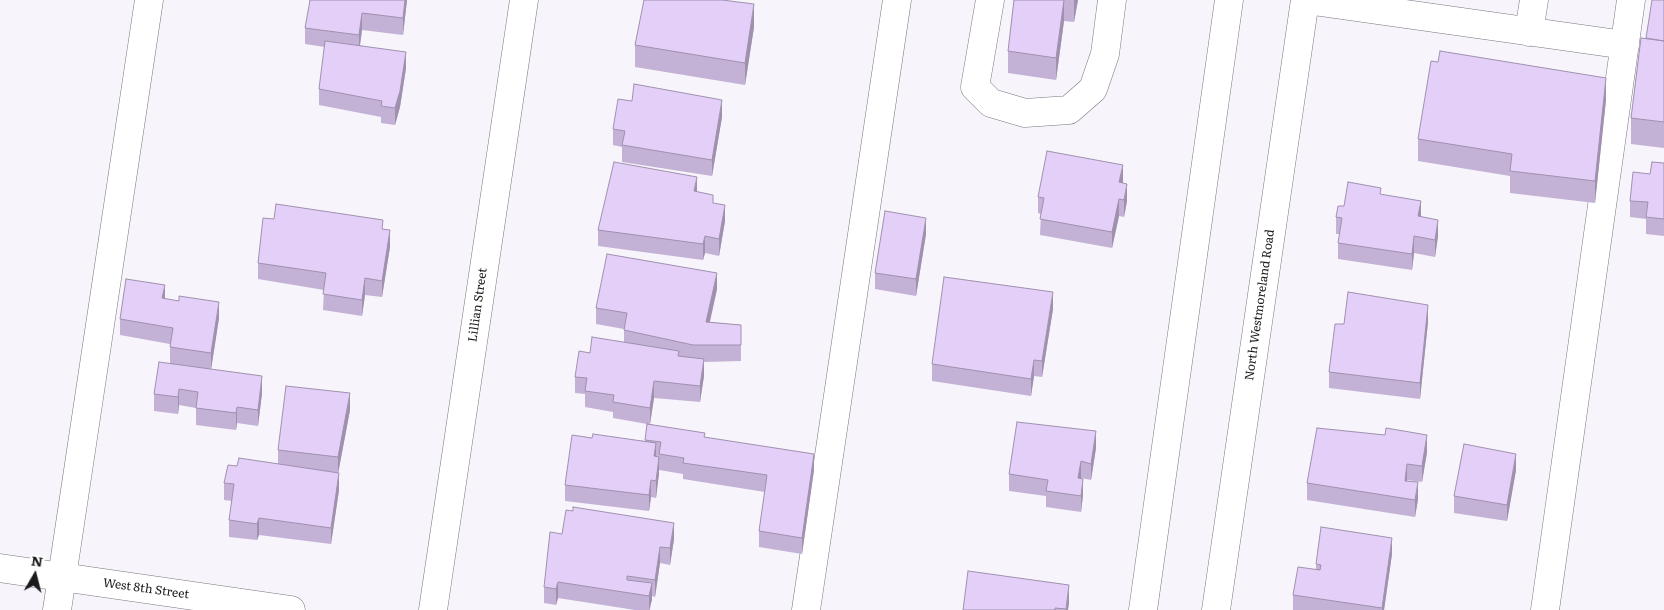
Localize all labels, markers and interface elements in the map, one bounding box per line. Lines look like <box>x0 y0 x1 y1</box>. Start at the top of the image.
street label: North Westmoreland Road <box>1242 229 1278 381</box>
street label: Lillian Street <box>466 267 490 343</box>
text: N <box>30 549 44 571</box>
north arrow <box>10 550 60 600</box>
street label: West 8th Street <box>102 576 190 602</box>

